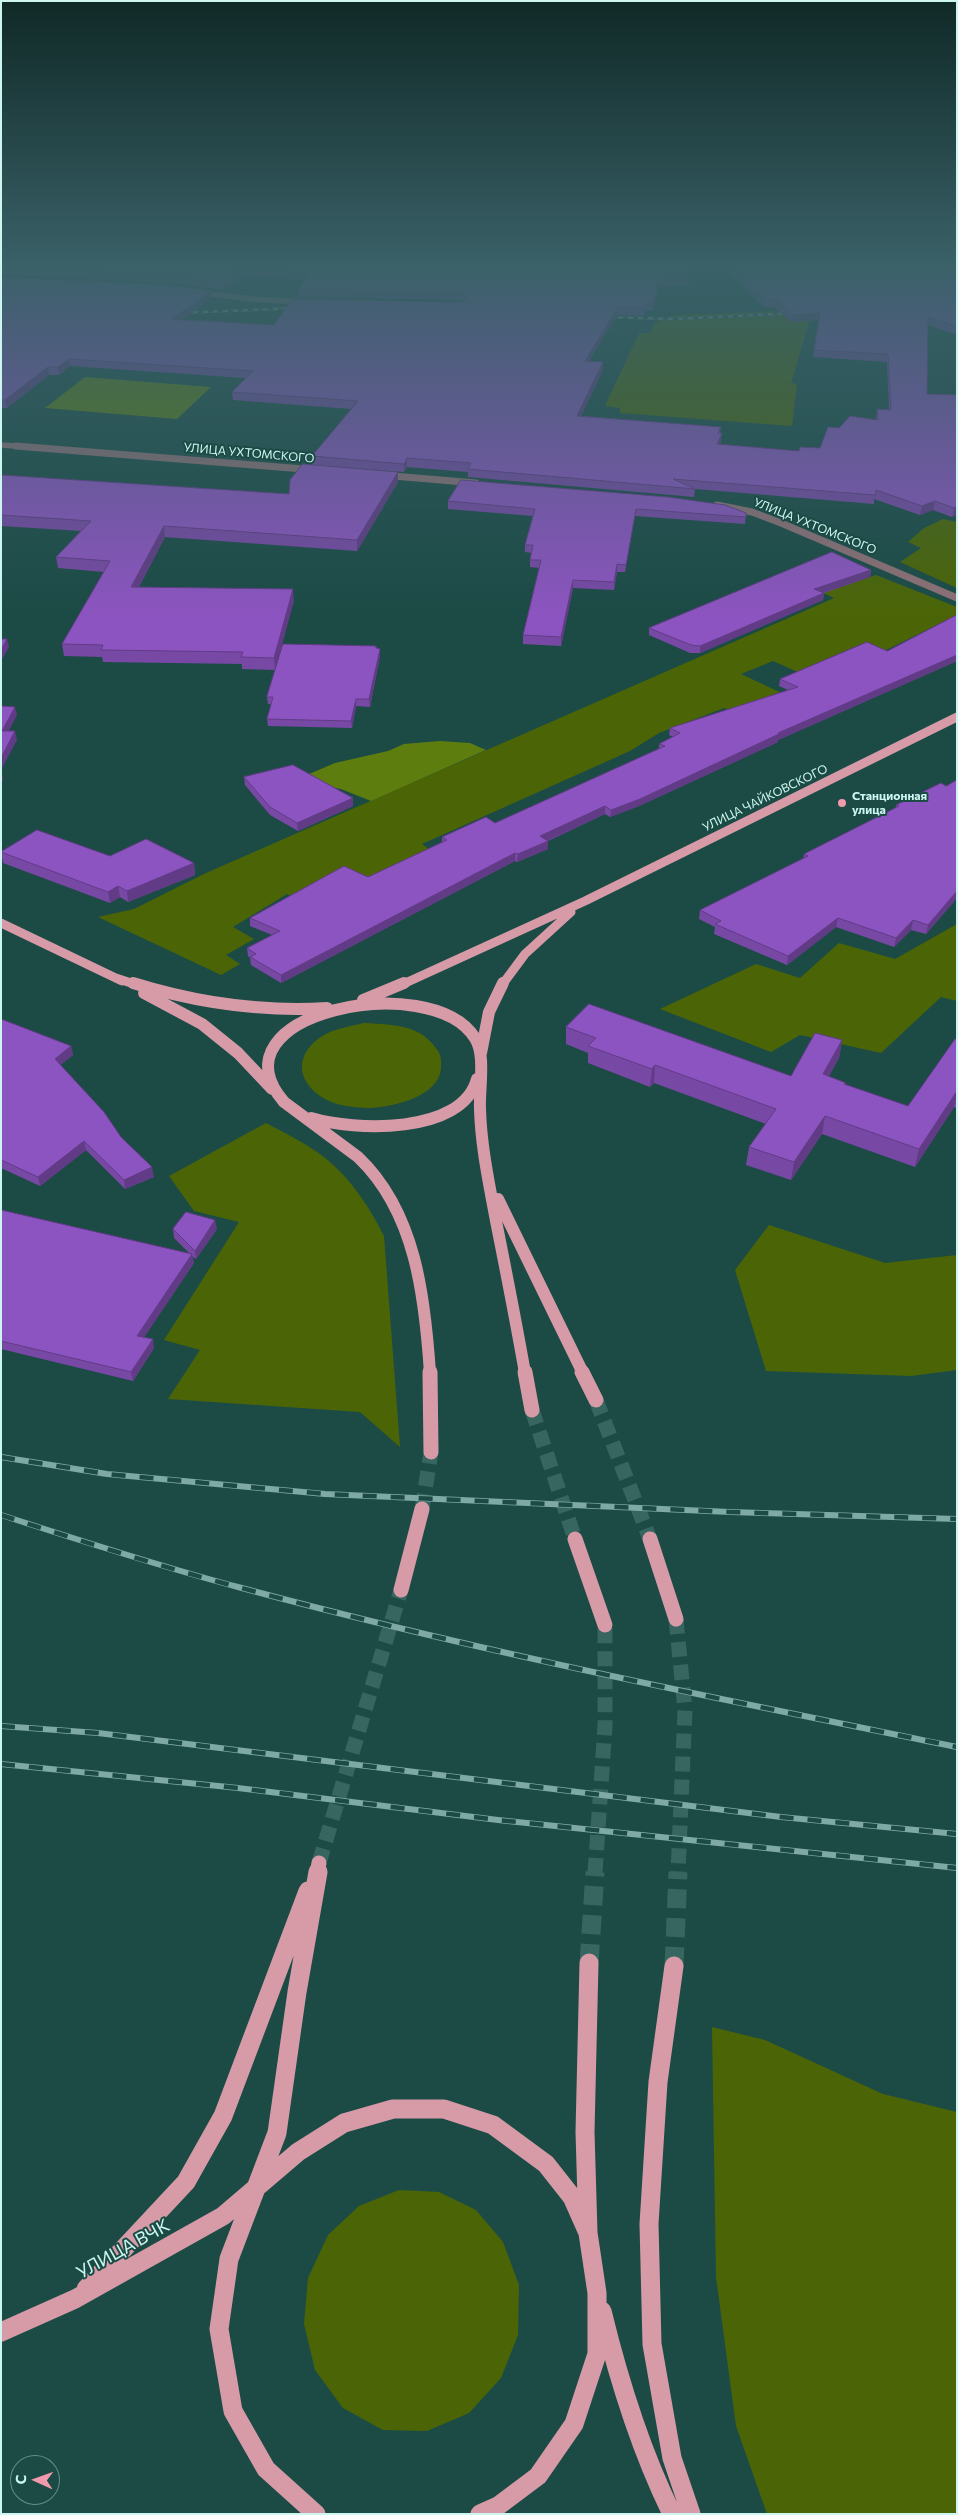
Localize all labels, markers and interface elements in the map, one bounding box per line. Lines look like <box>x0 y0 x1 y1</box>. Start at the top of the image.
street label: УЛИЦА УХТОМСКОГО <box>183 440 315 466</box>
street label: УЛИЦА УХТОМСКОГО <box>752 495 878 557</box>
street label: УЛИЦА ЧАЙКОВСКОГО <box>700 761 830 835</box>
place label: Станционная улица <box>852 789 927 817</box>
marker: Станционная улица <box>836 797 848 809</box>
street label: УЛИЦА ВЧК <box>73 2215 173 2283</box>
north arrow <box>10 2455 60 2505</box>
text: С <box>12 2474 29 2485</box>

